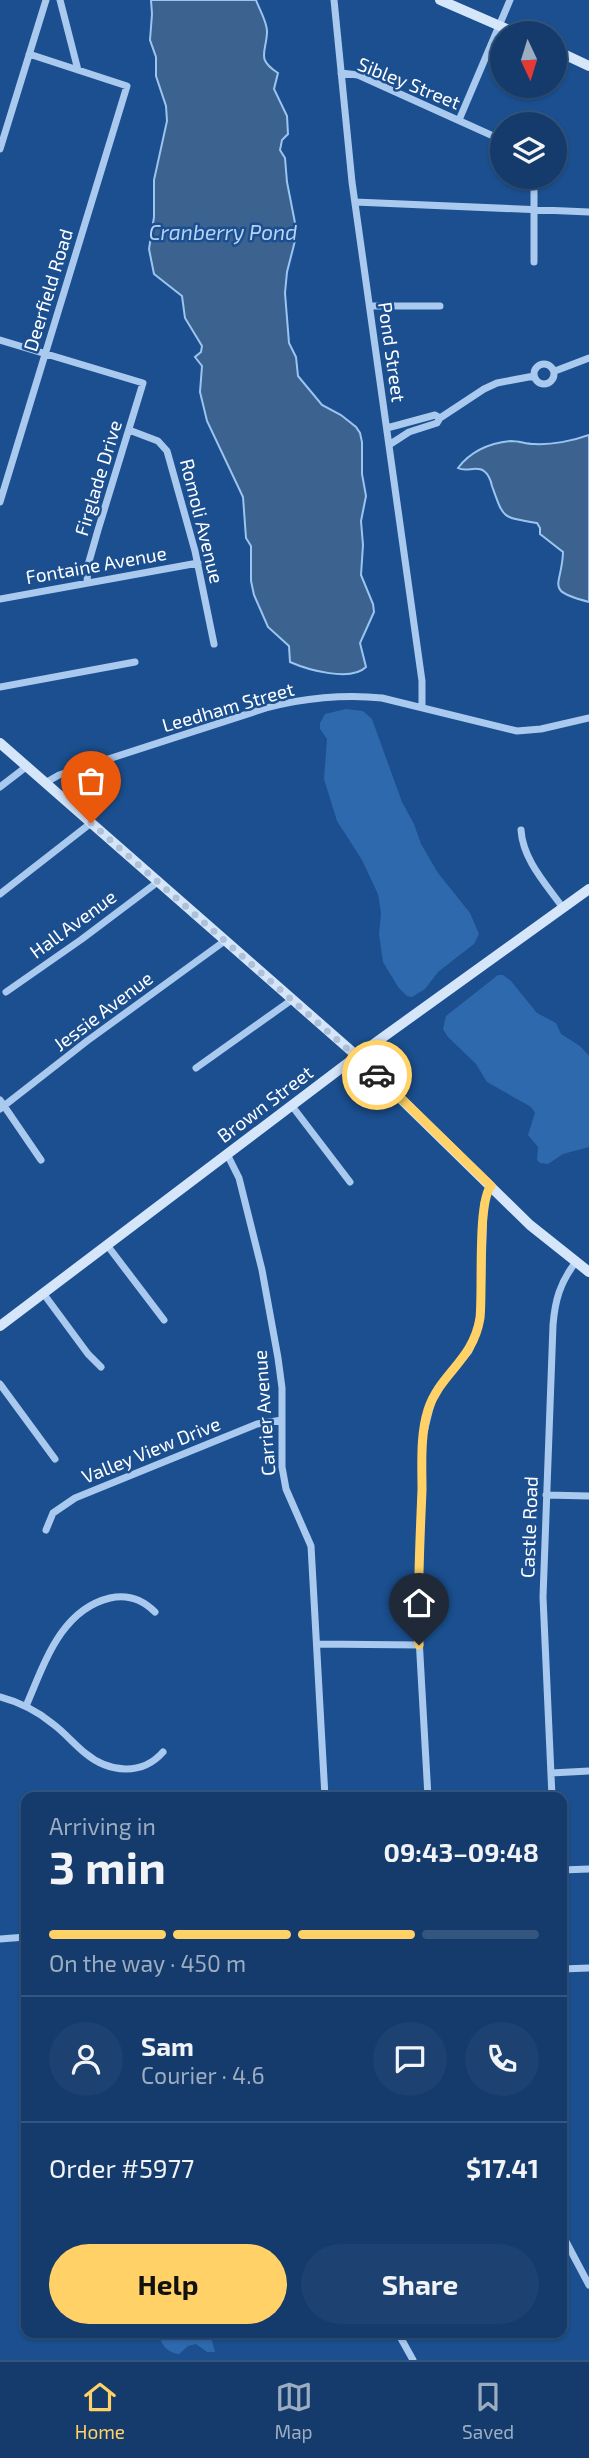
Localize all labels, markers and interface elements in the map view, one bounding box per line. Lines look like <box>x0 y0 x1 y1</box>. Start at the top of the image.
north arrow <box>490 21 567 98</box>
map controls <box>490 21 567 189</box>
street label: Sibley Street <box>354 52 464 114</box>
button: layers <box>490 112 567 189</box>
water label: Cranberry Pond <box>149 219 297 245</box>
street label: Deerfield Road <box>18 226 77 354</box>
street label: Pond Street <box>374 300 411 403</box>
street label: Firglade Drive <box>69 417 126 538</box>
street label: Romoli Avenue <box>176 456 229 586</box>
street label: Fontaine Avenue <box>24 541 168 588</box>
street label: Leedham Street <box>159 677 296 736</box>
pin <box>61 751 121 823</box>
icon: bag <box>72 762 110 800</box>
street label: Hall Avenue <box>25 884 120 963</box>
street label: Jessie Avenue <box>49 966 157 1055</box>
courier <box>342 1040 412 1110</box>
icon: car <box>358 1056 396 1094</box>
street label: Brown Street <box>212 1060 317 1147</box>
street label: Carrier Avenue <box>248 1349 279 1477</box>
street label: Valley View Drive <box>78 1411 223 1488</box>
street label: Castle Road <box>515 1476 542 1578</box>
pin <box>389 1573 449 1645</box>
icon: home <box>400 1584 438 1622</box>
text: Arriving in <box>49 1812 156 1840</box>
text: 09:43–09:48 <box>384 1836 539 1867</box>
text: 3 min <box>49 1838 166 1893</box>
text: On the way · 450 m <box>49 1949 246 1977</box>
button: person <box>49 2022 123 2096</box>
button: chat <box>373 2022 447 2096</box>
button: phone <box>465 2022 539 2096</box>
text: Sam <box>141 2030 194 2061</box>
text: Courier · 4.6 <box>141 2061 265 2089</box>
text: Order #5977 <box>49 2152 194 2183</box>
text: $17.41 <box>466 2152 539 2183</box>
button: Help <box>49 2244 287 2324</box>
button: Share <box>301 2244 539 2324</box>
tab: Home <box>75 2378 125 2443</box>
tab: Map <box>275 2378 313 2443</box>
tab: Saved <box>462 2378 514 2443</box>

